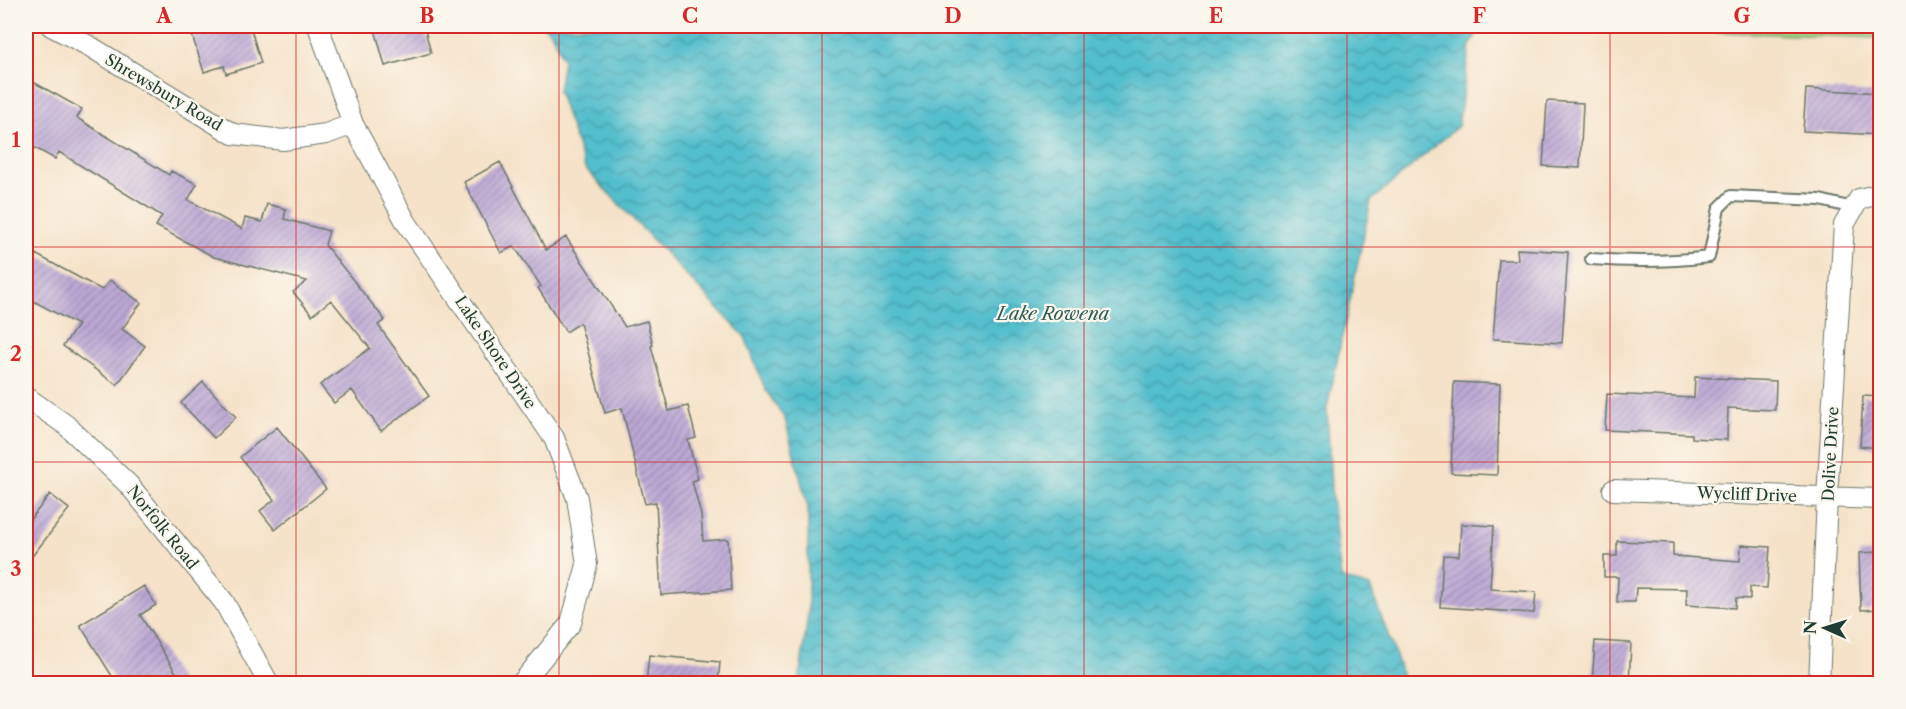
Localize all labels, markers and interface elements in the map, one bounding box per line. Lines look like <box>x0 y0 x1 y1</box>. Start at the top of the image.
text: A <box>155 4 172 28</box>
text: B <box>420 4 435 28</box>
text: C <box>682 4 698 28</box>
text: D <box>944 4 962 28</box>
text: E <box>1209 4 1223 28</box>
text: F <box>1472 4 1486 28</box>
text: G <box>1734 4 1751 28</box>
street label: Shrewsbury Road <box>102 49 226 135</box>
text: 1 <box>12 128 21 152</box>
street label: Lake Shore Drive <box>451 292 541 412</box>
water label: Lake Rowena <box>995 303 1109 325</box>
text: 2 <box>10 342 22 366</box>
street label: Dolive Drive <box>1818 406 1842 502</box>
street label: Norfolk Road <box>123 481 203 573</box>
street label: Wycliff Drive <box>1696 482 1797 506</box>
text: 3 <box>10 557 22 581</box>
north arrow <box>1795 598 1855 658</box>
text: N <box>1800 620 1820 635</box>

